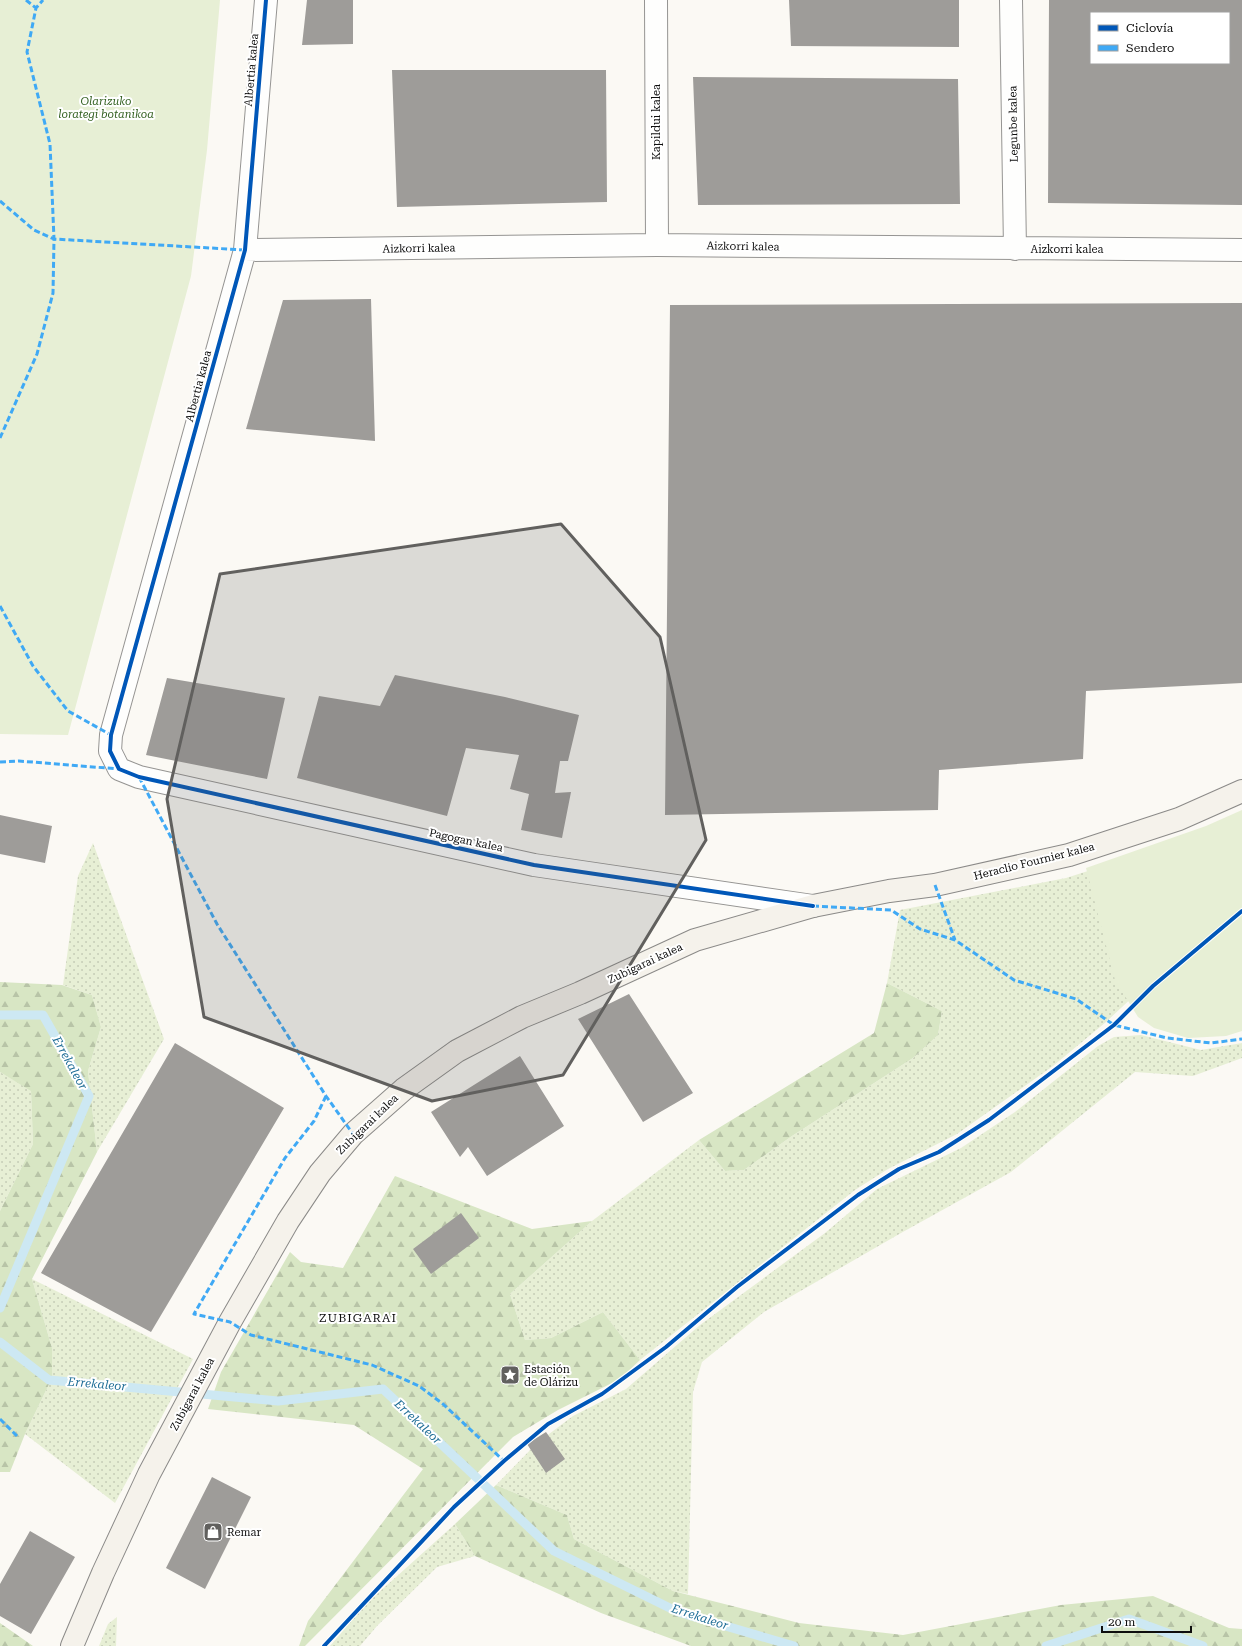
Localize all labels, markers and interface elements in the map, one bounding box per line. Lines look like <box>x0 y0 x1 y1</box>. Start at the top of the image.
legend <box>1090 12 1230 64</box>
text: Ciclovía <box>1126 21 1174 35</box>
street label: Albertia kalea <box>242 33 261 107</box>
text: Sendero <box>1126 41 1174 55</box>
street label: Kapildui kalea <box>650 84 663 160</box>
street label: Legunbe kalea <box>1006 85 1021 162</box>
park label: Olarizuko lorategi botanikoa <box>58 95 154 121</box>
street label: Aizkorri kalea <box>706 239 780 254</box>
street label: Aizkorri kalea <box>382 241 456 256</box>
street label: Aizkorri kalea <box>1031 243 1104 256</box>
street label: Albertia kalea <box>183 349 214 423</box>
street label: Pagogan kalea <box>428 826 504 855</box>
street label: Heraclio Fournier kalea <box>972 840 1096 883</box>
street label: Zubigarai kalea <box>606 940 685 986</box>
water label: Errekaleor <box>49 1033 90 1092</box>
street label: Zubigarai kalea <box>334 1092 401 1157</box>
district label: ZUBIGARAI <box>319 1311 397 1325</box>
street label: Zubigarai kalea <box>168 1355 217 1433</box>
place label: Estación de Olárizu <box>524 1363 578 1389</box>
place icon: Estación de Olárizu <box>499 1364 521 1386</box>
water label: Errekaleor <box>66 1374 127 1394</box>
water label: Errekaleor <box>391 1396 444 1447</box>
shop icon: Remar <box>202 1521 224 1543</box>
place label: Remar <box>227 1526 262 1539</box>
water label: Errekaleor <box>669 1601 730 1633</box>
scale bar <box>1102 1608 1191 1634</box>
text: 20 m <box>1108 1615 1135 1629</box>

